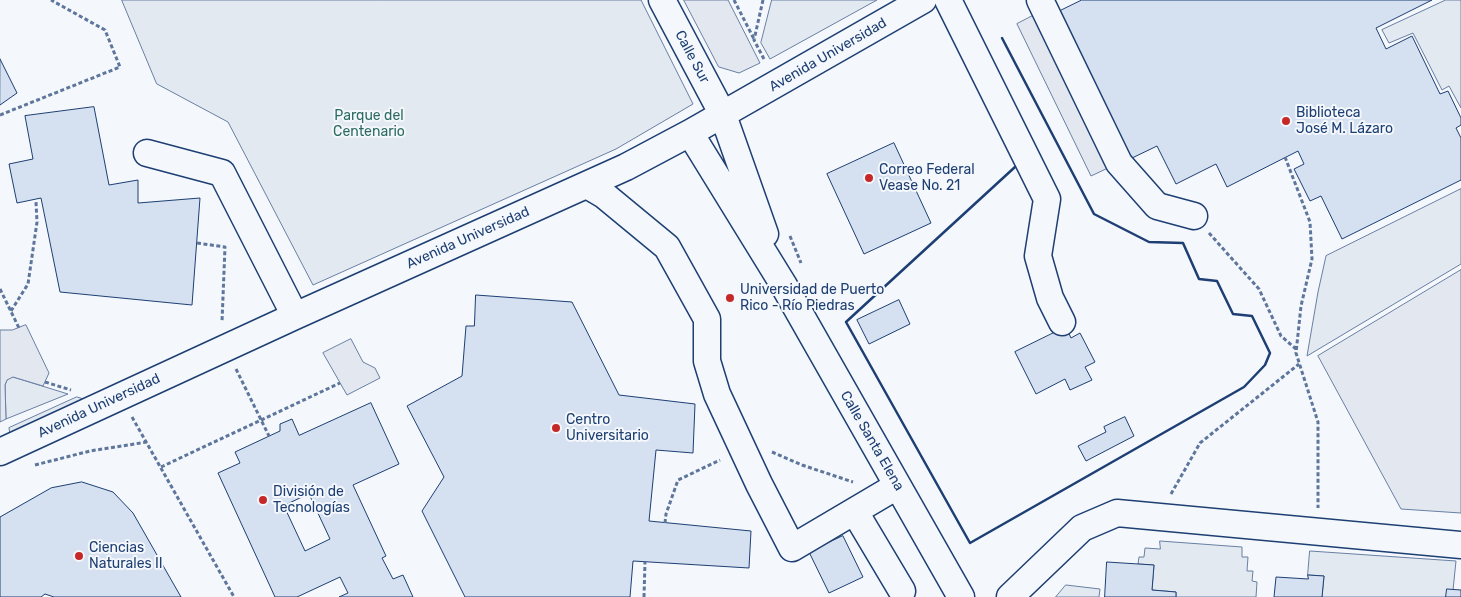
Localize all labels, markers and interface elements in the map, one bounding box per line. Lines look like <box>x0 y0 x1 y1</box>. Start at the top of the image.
street label: Avenida Universidad <box>766 15 890 95</box>
street label: Calle Sur <box>671 28 713 86</box>
place label: Biblioteca José M. Lázaro <box>1296 105 1393 138</box>
park label: Parque del Centenario <box>333 108 405 140</box>
marker: Biblioteca José M. Lázaro <box>1280 115 1292 127</box>
place label: Correo Federal Vease No. 21 <box>879 162 975 194</box>
marker: Correo Federal Vease No. 21 <box>863 172 875 184</box>
street label: Avenida Universidad <box>404 203 532 273</box>
place label: Universidad de Puerto Rico - Río Piedras <box>740 282 884 314</box>
marker: Universidad de Puerto Rico - Río Piedras <box>724 292 736 304</box>
street label: Avenida Universidad <box>35 370 163 442</box>
street label: Calle Santa Elena <box>837 388 907 494</box>
place label: Centro Universitario <box>566 412 649 444</box>
marker: Centro Universitario <box>550 422 562 434</box>
place label: División de Tecnologías <box>273 484 350 516</box>
marker: División de Tecnologías <box>257 494 269 506</box>
place label: Ciencias Naturales II <box>89 540 163 572</box>
marker: Ciencias Naturales II <box>73 550 85 562</box>

